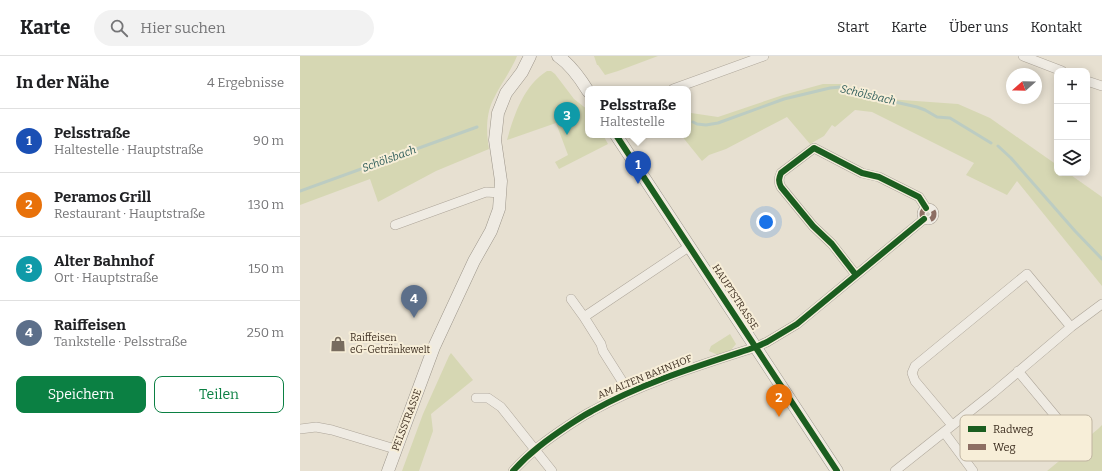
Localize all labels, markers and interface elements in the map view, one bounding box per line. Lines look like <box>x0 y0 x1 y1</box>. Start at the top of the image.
search box <box>94 10 374 46</box>
text: Karte <box>20 16 70 39</box>
icon: search <box>108 17 130 39</box>
text: Hier suchen <box>140 19 226 37</box>
text: Start <box>837 19 869 36</box>
text: Karte <box>891 19 927 36</box>
text: Über uns <box>949 19 1008 36</box>
text: Kontakt <box>1030 19 1082 36</box>
north arrow <box>1006 68 1042 104</box>
map controls <box>1054 68 1090 176</box>
button: + <box>1054 68 1090 104</box>
text: In der Nähe <box>16 72 109 93</box>
text: 4 Ergebnisse <box>207 75 284 90</box>
water label: Schölsbach <box>839 82 897 108</box>
popup <box>585 86 691 138</box>
text: Pelsstraße <box>600 96 676 114</box>
pin: 3 <box>554 102 580 135</box>
button: − <box>1054 104 1090 140</box>
text: Haltestelle <box>600 114 665 129</box>
text: Pelsstraße <box>54 124 130 142</box>
text: 1 <box>26 133 32 148</box>
text: 90 m <box>253 133 284 148</box>
button: layers <box>1054 140 1090 176</box>
text: Haltestelle · Hauptstraße <box>54 142 203 157</box>
water label: Schölsbach <box>360 143 418 175</box>
pin: 1 <box>625 151 651 184</box>
text: Peramos Grill <box>54 188 151 206</box>
text: 2 <box>25 197 33 212</box>
text: 130 m <box>248 197 284 212</box>
text: Restaurant · Hauptstraße <box>54 206 205 221</box>
your location <box>756 212 776 232</box>
text: Alter Bahnhof <box>54 252 154 270</box>
text: 3 <box>25 261 33 276</box>
text: 150 m <box>248 261 284 276</box>
street label: HAUPTSTRASSE <box>709 262 761 332</box>
text: Ort · Hauptstraße <box>54 270 158 285</box>
pin: 4 <box>401 285 427 318</box>
text: Raiffeisen <box>54 316 126 334</box>
text: 4 <box>25 325 33 340</box>
text: 250 m <box>247 325 284 340</box>
place label: Raiffeisen eG-Getränkewelt <box>350 332 431 356</box>
text: Tankstelle · Pelsstraße <box>54 334 187 349</box>
shop icon: Raiffeisen eG-Getränkewelt <box>329 335 347 353</box>
street label: AM ALTEN BAHNHOF <box>596 352 694 401</box>
button: Speichern <box>16 376 146 413</box>
button: Teilen <box>154 376 284 413</box>
pin: 2 <box>766 384 792 417</box>
street label: PELSSTRASSE <box>390 387 424 453</box>
legend <box>960 415 1092 461</box>
text: Radweg <box>993 423 1033 436</box>
text: Weg <box>993 441 1016 454</box>

